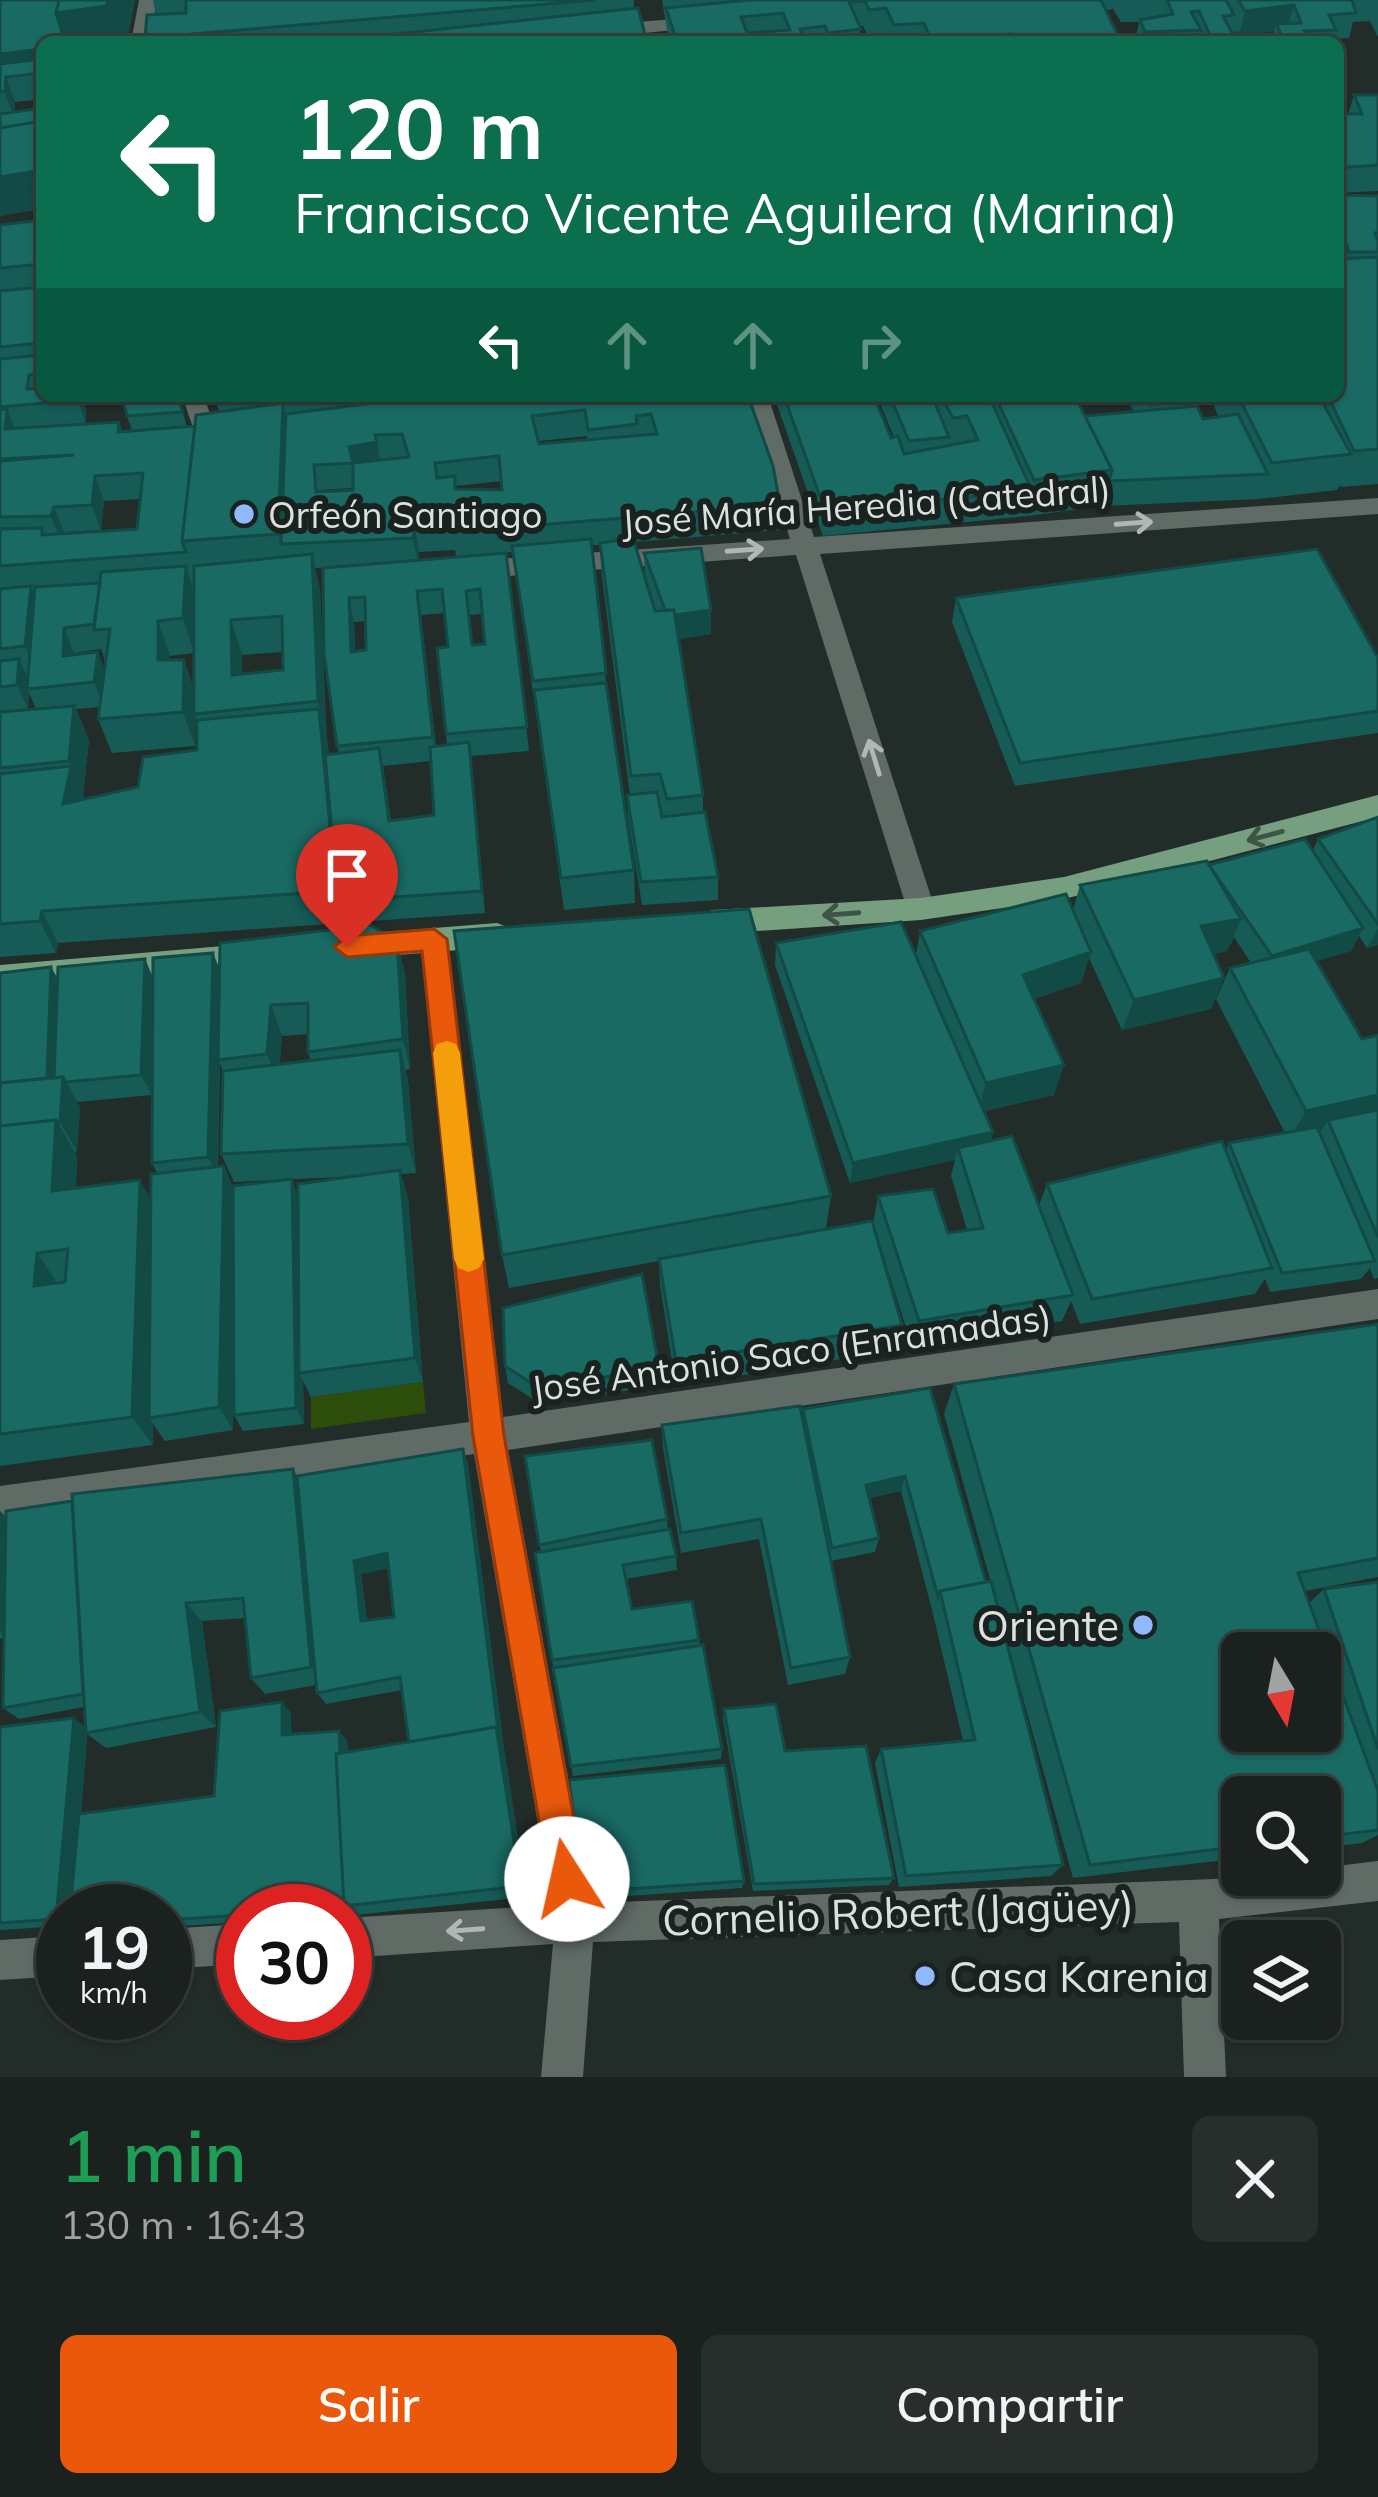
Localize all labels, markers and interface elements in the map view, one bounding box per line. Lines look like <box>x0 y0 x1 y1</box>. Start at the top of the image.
text: 120 m <box>294 75 544 180</box>
icon: left <box>96 84 252 240</box>
text: Francisco Vicente Aguilera (Marina) <box>294 179 1178 247</box>
icon: left <box>468 312 534 378</box>
icon: ahead <box>594 312 660 378</box>
icon: ahead <box>720 312 786 378</box>
icon: right <box>846 312 912 378</box>
street label: José María Heredia (Catedral) <box>620 465 1112 545</box>
place label: Orfeón Santiago <box>268 492 542 537</box>
marker: Orfeón Santiago <box>231 501 257 527</box>
one-way arrow <box>1114 511 1153 534</box>
one-way arrow <box>725 538 764 561</box>
one-way arrow <box>861 739 883 777</box>
pin <box>296 824 398 947</box>
one-way arrow <box>1246 826 1284 848</box>
icon: arrive <box>314 842 380 908</box>
one-way arrow <box>822 903 861 926</box>
street label: José Antonio Saco (Enramadas) <box>528 1293 1054 1411</box>
place label: Oriente <box>977 1599 1119 1652</box>
marker: Oriente <box>1130 1612 1156 1638</box>
north arrow <box>1221 1632 1341 1752</box>
map controls <box>1221 1632 1341 2040</box>
button: search <box>1221 1776 1341 1896</box>
position arrow <box>504 1816 630 1942</box>
street label: Cornelio Robert (Jagüey) <box>661 1877 1135 1947</box>
speed limit sign: 30 <box>216 1884 372 2040</box>
text: 19 <box>78 1909 150 1984</box>
one-way arrow <box>446 1919 485 1942</box>
button: layers <box>1221 1920 1341 2040</box>
place label: Casa Karenia <box>949 1950 1209 2003</box>
marker: Casa Karenia <box>912 1963 938 1989</box>
text: km/h <box>80 1973 148 2011</box>
text: 1 min <box>60 2110 247 2200</box>
button: close <box>1192 2116 1318 2242</box>
text: 130 m · 16:43 <box>60 2200 306 2249</box>
button: Salir <box>60 2335 677 2473</box>
button: Compartir <box>701 2335 1318 2473</box>

